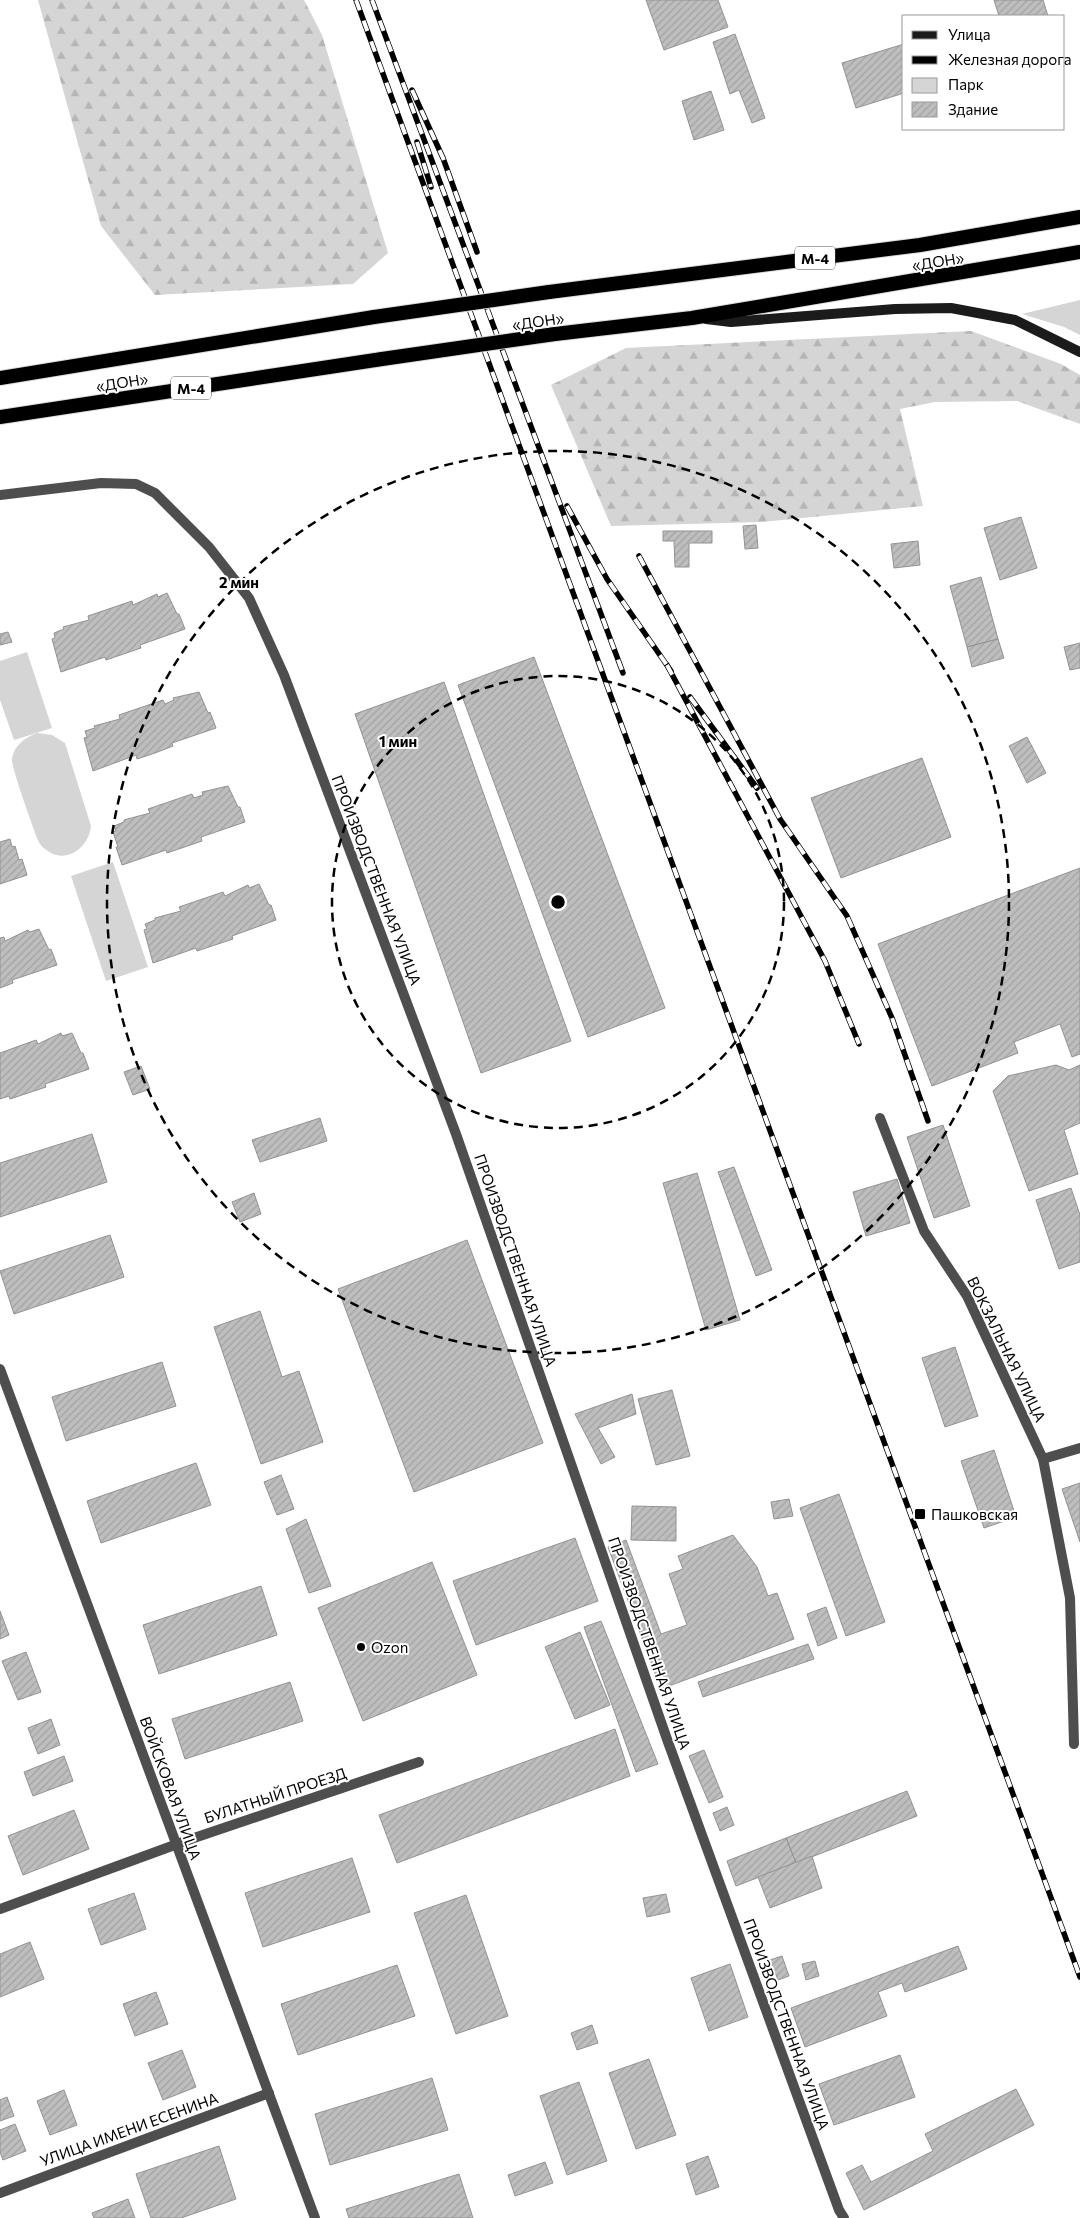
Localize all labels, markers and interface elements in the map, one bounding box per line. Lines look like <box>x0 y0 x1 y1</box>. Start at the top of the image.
legend <box>902 15 1065 130</box>
text: Улица <box>948 25 990 43</box>
text: Железная дорога <box>948 50 1072 68</box>
text: Парк <box>948 75 984 93</box>
text: Здание <box>948 100 998 118</box>
road number: М-4 <box>795 247 835 270</box>
street label: «ДОН» <box>911 248 966 274</box>
street label: «ДОН» <box>511 308 566 334</box>
street label: «ДОН» <box>95 369 150 395</box>
road number: М-4 <box>171 376 211 399</box>
text: 2 мин <box>219 573 259 591</box>
text: 1 мин <box>379 732 417 750</box>
street label: ПРОИЗВОДСТВЕННАЯ УЛИЦА <box>329 772 425 988</box>
centre of rings <box>549 893 567 911</box>
street label: ПРОИЗВОДСТВЕННАЯ УЛИЦА <box>471 1151 561 1369</box>
street label: ВОКЗАЛЬНАЯ УЛИЦА <box>964 1273 1050 1425</box>
place label: Пашковская <box>931 1505 1018 1523</box>
marker: Пашковская <box>913 1507 927 1521</box>
street label: ПРОИЗВОДСТВЕННАЯ УЛИЦА <box>605 1534 695 1752</box>
place label: Ozon <box>371 1638 408 1656</box>
marker: Ozon <box>355 1641 367 1653</box>
street label: ВОЙСКОВАЯ УЛИЦА <box>137 1714 205 1862</box>
street label: БУЛАТНЫЙ ПРОЕЗД <box>202 1763 349 1827</box>
street label: ПРОИЗВОДСТВЕННАЯ УЛИЦА <box>740 1916 834 2132</box>
street label: УЛИЦА ИМЕНИ ЕСЕНИНА <box>37 2088 221 2170</box>

